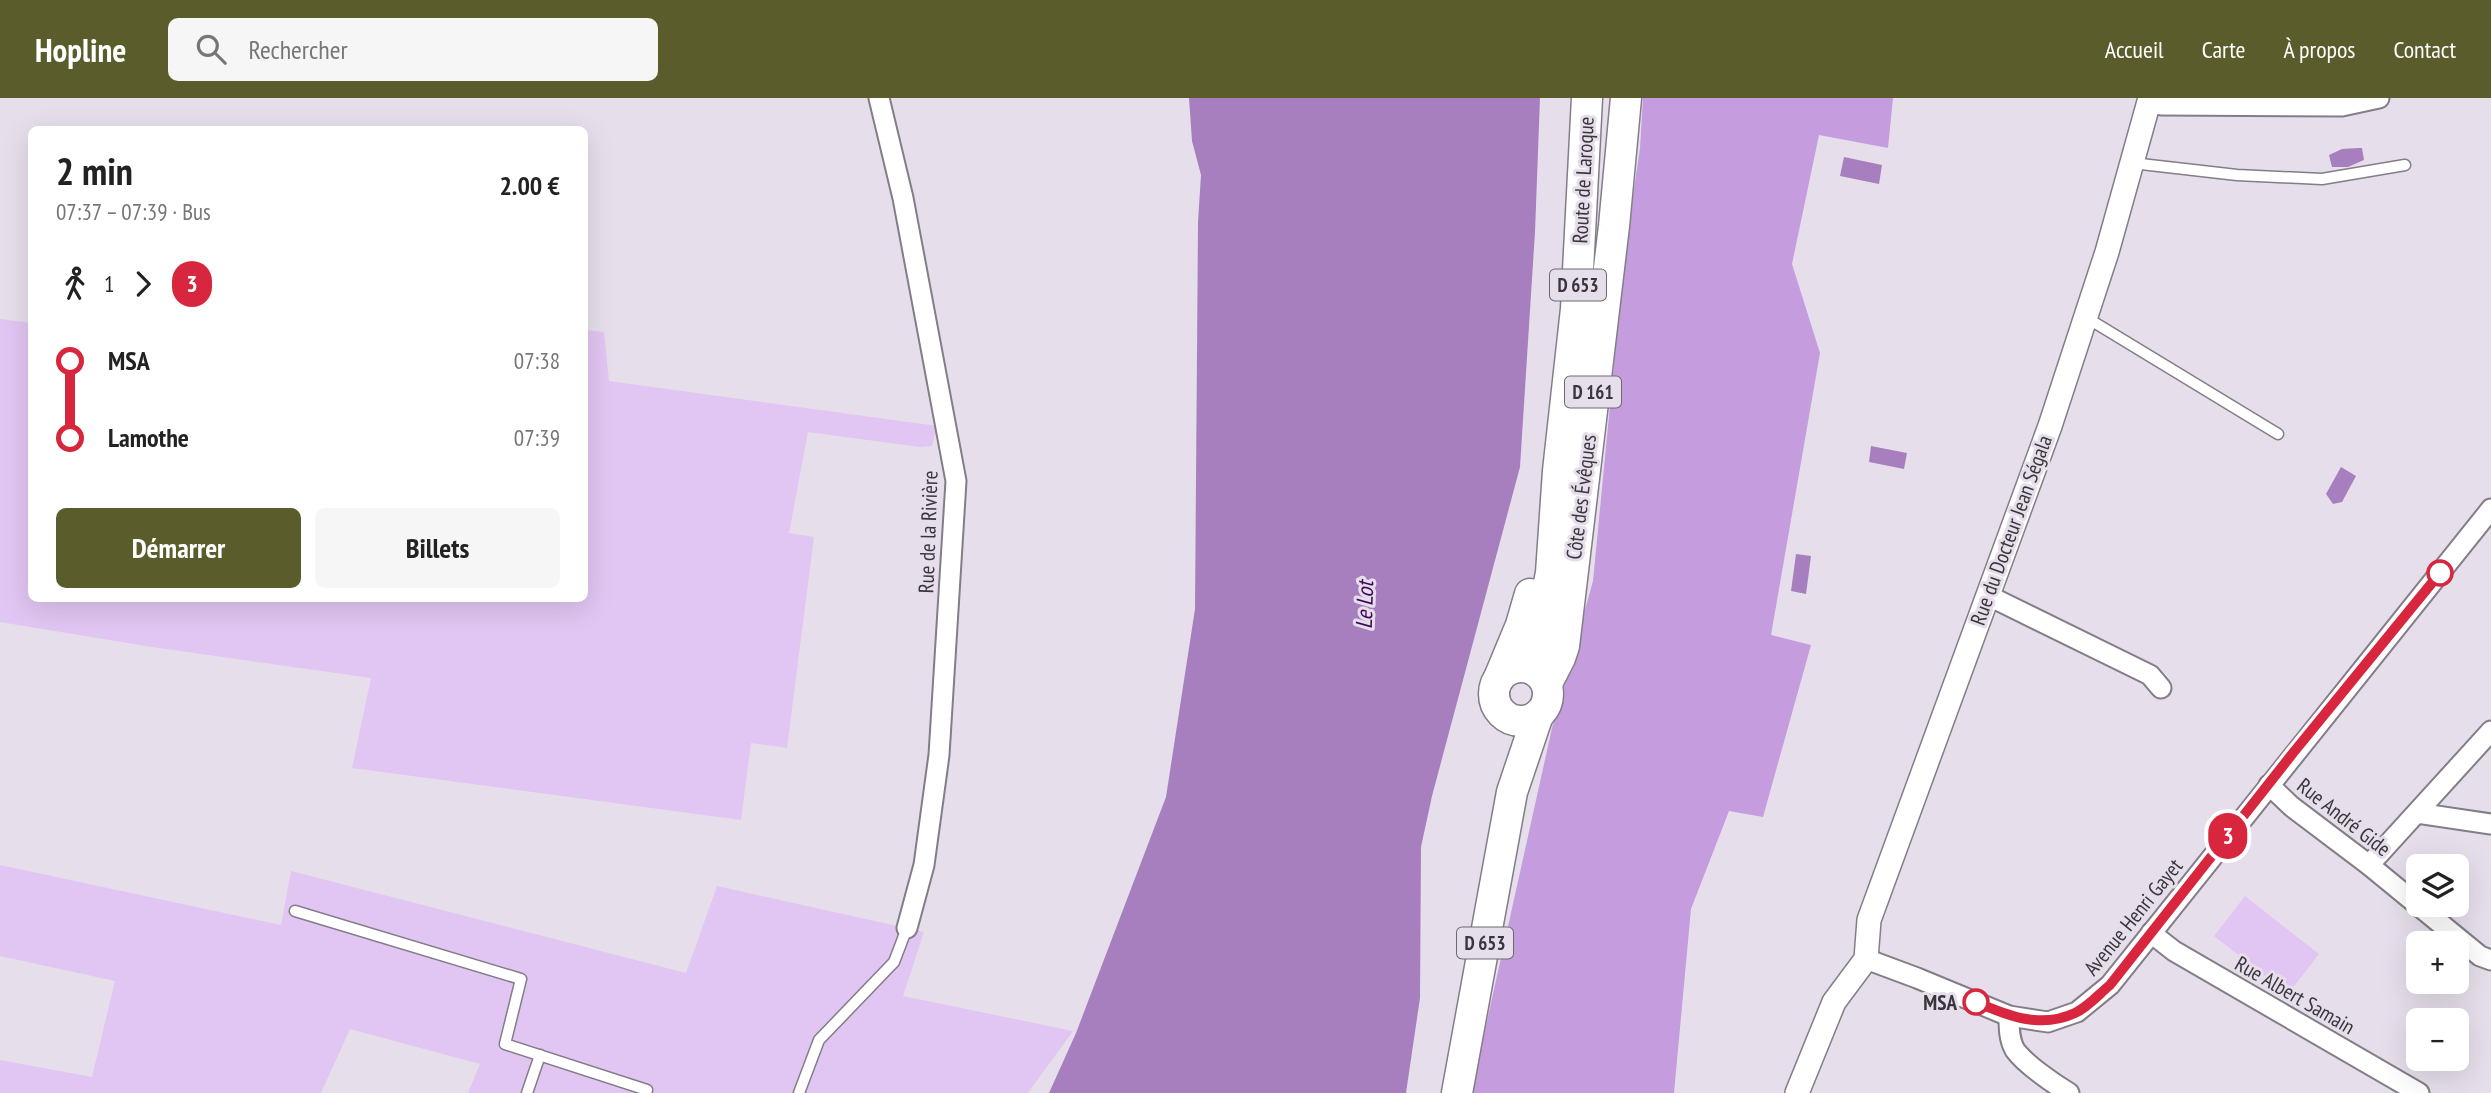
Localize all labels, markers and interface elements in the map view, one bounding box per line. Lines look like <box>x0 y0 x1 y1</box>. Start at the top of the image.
search box <box>168 18 658 81</box>
text: Hopline <box>35 28 126 71</box>
icon: search <box>192 30 230 68</box>
text: Rechercher <box>248 33 348 66</box>
text: Accueil <box>2105 34 2164 65</box>
text: Carte <box>2202 34 2245 65</box>
text: À propos <box>2283 34 2355 65</box>
text: Contact <box>2393 34 2456 65</box>
street label: Route de Laroque <box>1566 116 1600 244</box>
text: 2 min <box>56 146 133 195</box>
text: 2.00 € <box>499 169 560 202</box>
text: 07:37 – 07:39 · Bus <box>56 197 211 226</box>
icon: walk <box>56 265 94 303</box>
icon: forward <box>124 265 162 303</box>
text: 3 <box>186 268 198 299</box>
text: 1 <box>104 269 114 298</box>
road number: D 653 <box>1550 270 1606 300</box>
text: MSA <box>108 344 150 377</box>
text: 07:38 <box>514 346 560 375</box>
road number: D 161 <box>1565 376 1621 408</box>
text: Lamothe <box>108 421 189 454</box>
text: 07:39 <box>514 423 560 452</box>
street label: Rue du Docteur Jean Ségala <box>1964 431 2058 629</box>
street label: Côte des Évêques <box>1560 433 1602 561</box>
street label: Rue de la Rivière <box>912 470 944 594</box>
button: Démarrer <box>56 508 301 588</box>
button: Billets <box>315 508 560 588</box>
unlabelled marker <box>2427 560 2453 586</box>
water label: Le Lot <box>1349 578 1379 629</box>
street label: Rue André Gide <box>2292 772 2396 862</box>
line badge: 3 <box>2205 813 2251 859</box>
text: 3 <box>2222 820 2234 851</box>
street label: Avenue Henri Gayet <box>2078 853 2188 981</box>
map controls <box>2406 854 2469 1071</box>
button: layers <box>2406 854 2469 917</box>
road number: D 653 <box>1457 928 1513 958</box>
button: + <box>2406 931 2469 994</box>
street label: Rue Albert Samain <box>2230 950 2360 1040</box>
place label: MSA <box>1923 989 1957 1016</box>
marker: MSA <box>1963 989 1989 1015</box>
button: − <box>2406 1008 2469 1071</box>

